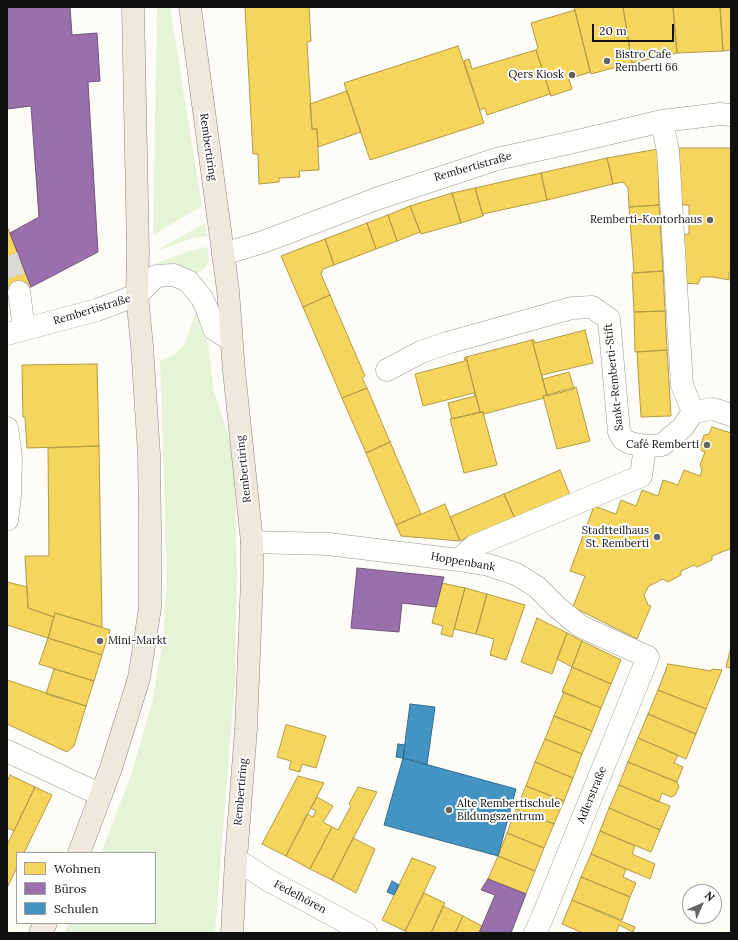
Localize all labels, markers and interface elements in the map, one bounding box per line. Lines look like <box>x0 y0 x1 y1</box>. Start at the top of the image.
scale bar <box>594 16 676 42</box>
text: 20 m <box>599 23 627 38</box>
place label: Bistro Cafe Remberti 66 <box>615 48 678 74</box>
marker: Bistro Cafe Remberti 66 <box>602 56 612 66</box>
place label: Qers Kiosk <box>509 68 564 82</box>
marker: Qers Kiosk <box>567 70 577 80</box>
street label: Rembertiring <box>197 113 219 181</box>
street label: Rembertistraße <box>433 150 513 184</box>
place label: Remberti-Kontorhaus <box>590 213 702 227</box>
marker: Remberti-Kontorhaus <box>705 215 715 225</box>
street label: Rembertistraße <box>52 292 132 328</box>
street label: Sankt-Remberti-Stift <box>602 323 626 431</box>
street label: Rembertiring <box>234 435 254 503</box>
place label: Café Remberti <box>626 438 699 452</box>
marker: Café Remberti <box>702 440 712 450</box>
place label: Stadtteilhaus St. Remberti <box>582 524 649 550</box>
marker: Stadtteilhaus St. Remberti <box>652 532 662 542</box>
street label: Hoppenbank <box>430 550 496 574</box>
place label: Mini-Markt <box>108 634 167 648</box>
marker: Mini-Markt <box>95 636 105 646</box>
street label: Rembertiring <box>231 758 251 826</box>
street label: Adlerstraße <box>575 765 609 825</box>
place label: Alte Rembertischule Bildungszentrum <box>457 797 560 823</box>
marker: Alte Rembertischule Bildungszentrum <box>444 805 454 815</box>
legend <box>16 852 156 924</box>
text: Wohnen <box>54 861 101 876</box>
street label: Fedelhören <box>271 878 329 916</box>
text: Büros <box>54 881 86 896</box>
north arrow <box>682 884 722 924</box>
text: N <box>702 888 718 904</box>
text: Schulen <box>54 901 99 916</box>

